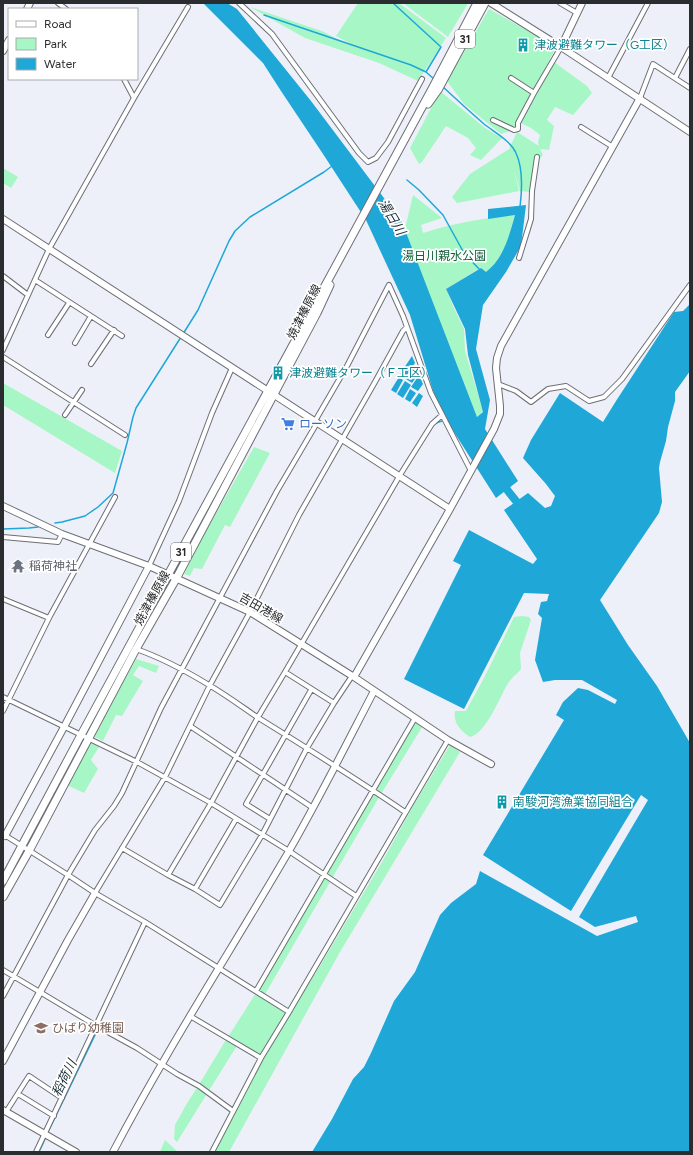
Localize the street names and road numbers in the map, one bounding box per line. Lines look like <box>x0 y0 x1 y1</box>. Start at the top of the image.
road number: 31 <box>455 30 475 48</box>
street label: 焼津榛原線 <box>284 282 324 342</box>
road number: 31 <box>171 543 191 561</box>
street label: 焼津榛原線 <box>131 568 173 628</box>
street label: 吉田港線 <box>237 590 285 626</box>

